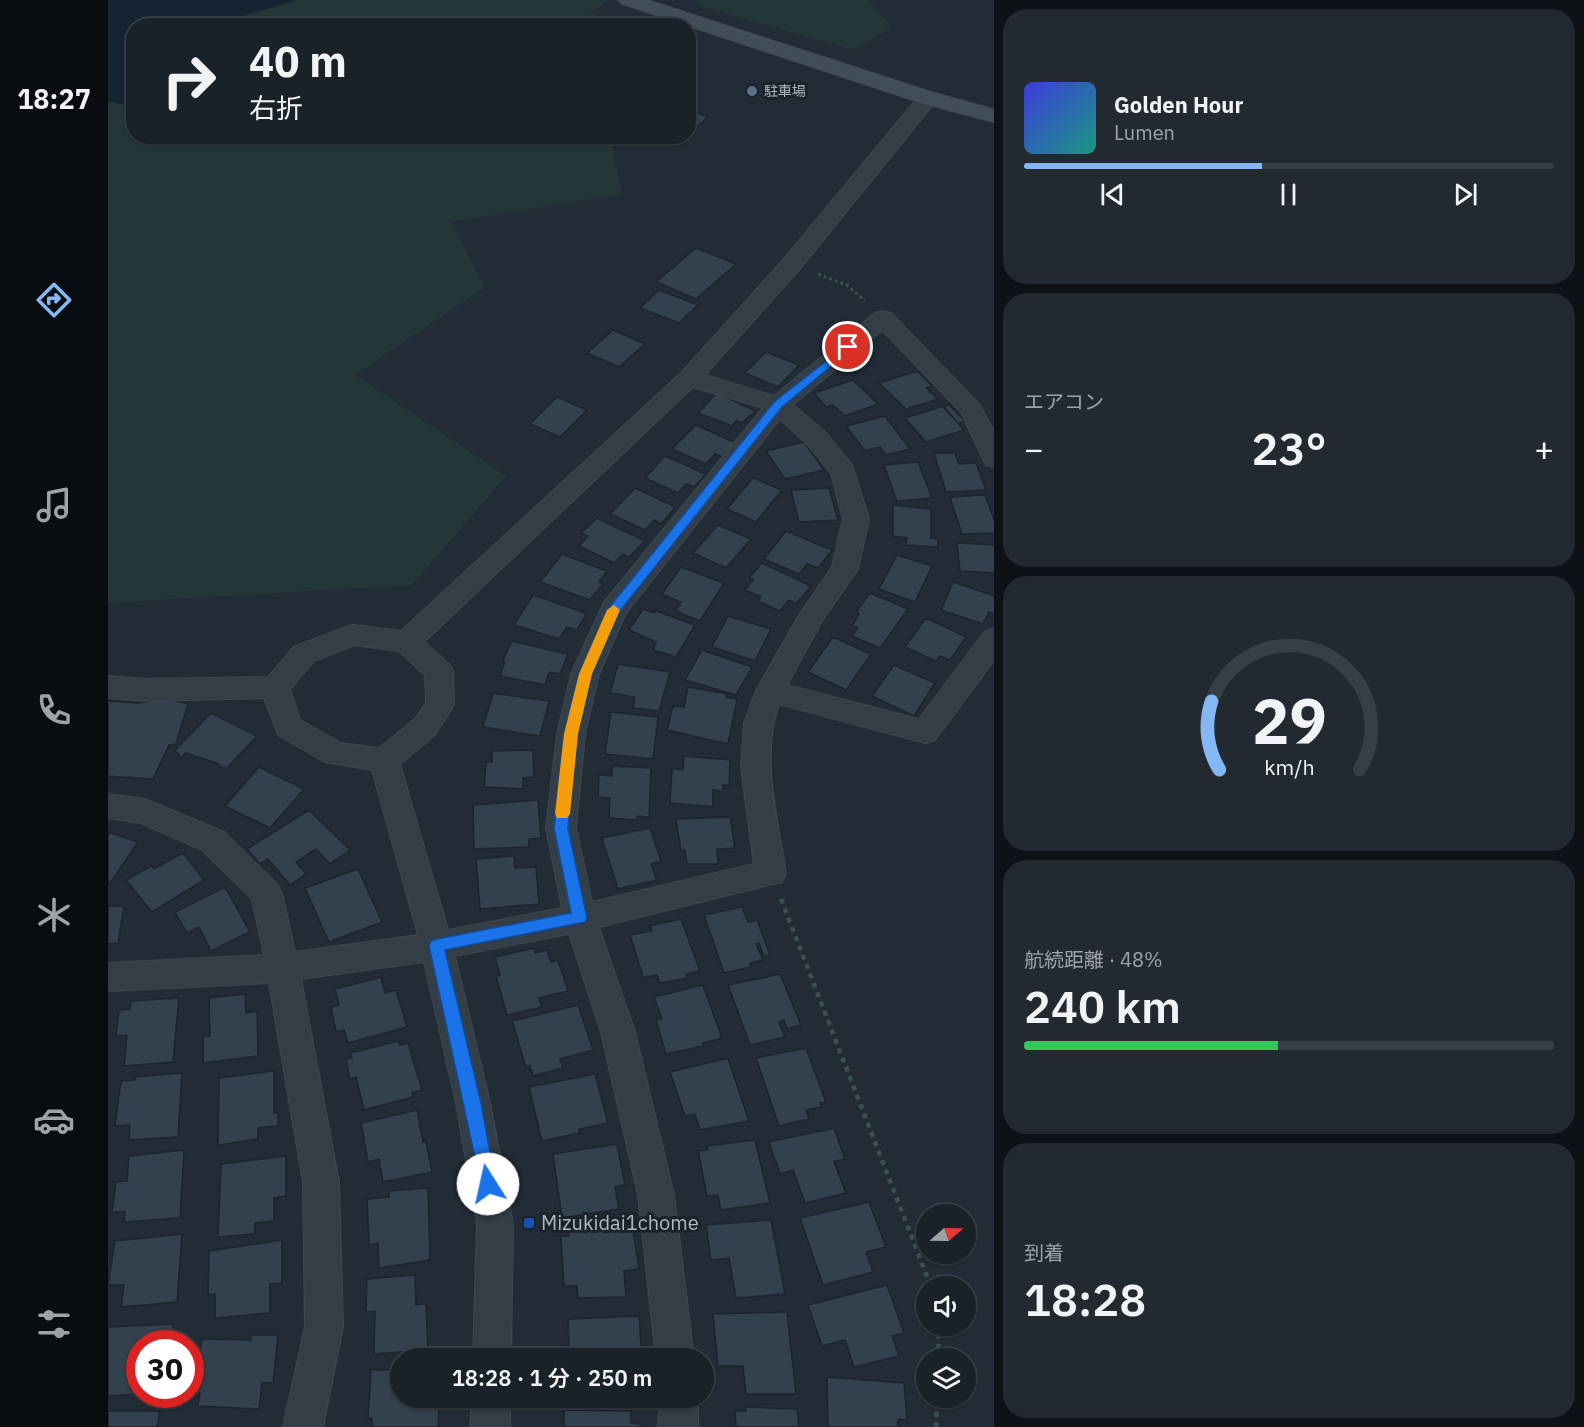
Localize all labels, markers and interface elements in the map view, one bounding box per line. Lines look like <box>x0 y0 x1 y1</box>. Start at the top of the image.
text: 40 m <box>249 34 347 89</box>
icon: right <box>150 42 228 120</box>
text: 18:27 <box>17 81 91 116</box>
place label: 駐車場 <box>764 82 806 100</box>
marker: 駐車場 <box>745 84 759 98</box>
text: 右折 <box>249 90 303 125</box>
text: Golden Hour <box>1114 90 1243 119</box>
text: Lumen <box>1114 119 1175 146</box>
icon: previous <box>1096 178 1129 211</box>
icon: pause <box>1272 178 1305 211</box>
icon: next <box>1449 178 1482 211</box>
icon: directions <box>33 279 75 321</box>
pin <box>822 321 873 372</box>
icon: arrive <box>831 330 864 363</box>
text: エアコン <box>1024 388 1104 415</box>
text: 23° <box>1251 419 1327 477</box>
text: − <box>1024 427 1044 470</box>
text: + <box>1534 427 1554 470</box>
icon: music <box>33 484 75 526</box>
text: 29 <box>1252 681 1326 762</box>
icon: phone <box>33 689 75 731</box>
text: km/h <box>1264 754 1314 782</box>
icon: climate <box>33 894 75 936</box>
text: 航続距離 · 48% <box>1024 946 1163 973</box>
text: 240 km <box>1024 977 1181 1035</box>
icon: car <box>33 1099 75 1141</box>
position arrow <box>456 1152 520 1216</box>
north arrow <box>916 1204 976 1264</box>
map controls <box>916 1204 976 1408</box>
place label: Mizukidai1chome <box>541 1209 699 1236</box>
marker: Mizukidai1chome <box>522 1216 536 1230</box>
text: 到着 <box>1024 1239 1064 1266</box>
text: 18:28 <box>1024 1270 1146 1328</box>
button: sound <box>916 1276 976 1336</box>
icon: filters <box>33 1303 75 1345</box>
speed limit sign: 30 <box>126 1330 204 1408</box>
button: layers <box>916 1348 976 1408</box>
text: 18:28 · 1 分 · 250 m <box>452 1363 652 1392</box>

